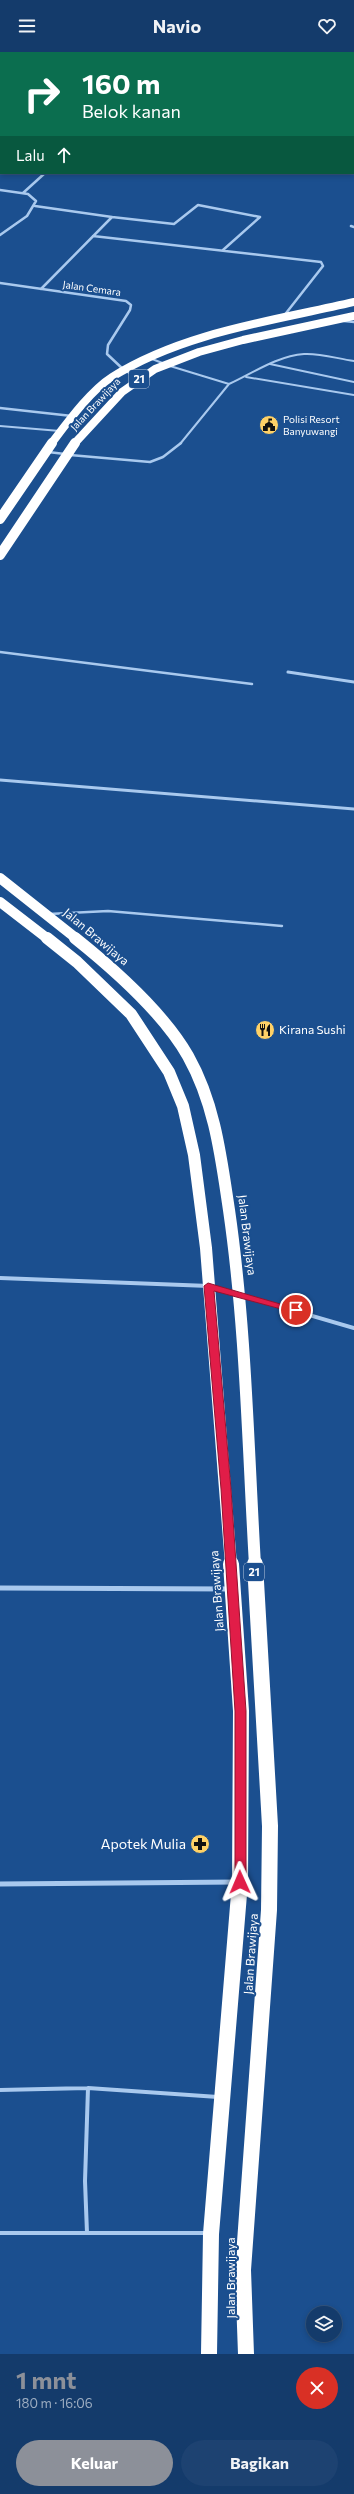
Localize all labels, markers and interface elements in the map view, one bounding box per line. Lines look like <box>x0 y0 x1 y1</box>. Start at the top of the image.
icon: menu <box>16 15 38 37</box>
text: Navio <box>153 15 201 37</box>
icon: heart <box>316 15 338 37</box>
text: 160 m <box>82 66 160 100</box>
icon: right <box>16 68 68 120</box>
text: Belok kanan <box>82 100 181 122</box>
icon: ahead <box>53 144 75 166</box>
text: Lalu <box>16 146 45 164</box>
street label: Jalan Cemara <box>62 278 122 298</box>
road number: 21 <box>129 370 149 388</box>
street label: Jalan Brawijaya <box>68 375 122 433</box>
place label: Polisi Resort Banyuwangi <box>283 413 340 437</box>
public building icon: Polisi Resort Banyuwangi <box>258 414 280 436</box>
street label: Jalan Brawijaya <box>60 905 132 968</box>
restaurant icon: Kirana Sushi <box>254 1019 276 1041</box>
place label: Kirana Sushi <box>279 1022 346 1036</box>
street label: Jalan Brawijaya <box>235 1194 260 1276</box>
pin <box>279 1293 313 1327</box>
icon: arrive <box>285 1299 307 1321</box>
street label: Jalan Brawijaya <box>206 1550 227 1632</box>
road number: 21 <box>244 1563 264 1581</box>
pharmacy icon: Apotek Mulia <box>189 1833 211 1855</box>
place label: Apotek Mulia <box>101 1835 186 1852</box>
position arrow <box>219 1861 261 1903</box>
street label: Jalan Brawijaya <box>240 1913 261 1995</box>
street label: Jalan Brawijaya <box>223 2237 238 2319</box>
map controls <box>306 2306 342 2342</box>
button: layers <box>306 2306 342 2342</box>
text: 1 mnt <box>16 2365 76 2394</box>
button: close <box>296 2367 338 2409</box>
text: 180 m · 16:06 <box>16 2395 93 2411</box>
button: Keluar <box>16 2440 173 2486</box>
button: Bagikan <box>181 2440 338 2486</box>

